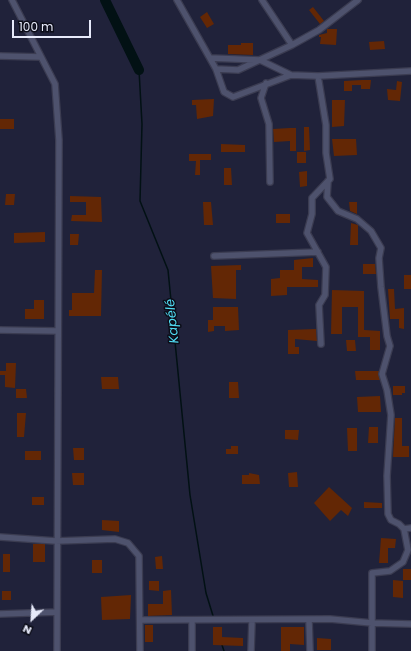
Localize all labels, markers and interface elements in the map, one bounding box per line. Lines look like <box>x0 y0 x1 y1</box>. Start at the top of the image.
scale bar <box>14 12 93 38</box>
text: 100 m <box>19 18 53 35</box>
water label: Kapélé <box>163 298 183 344</box>
north arrow <box>12 599 52 639</box>
text: N <box>20 621 34 639</box>

